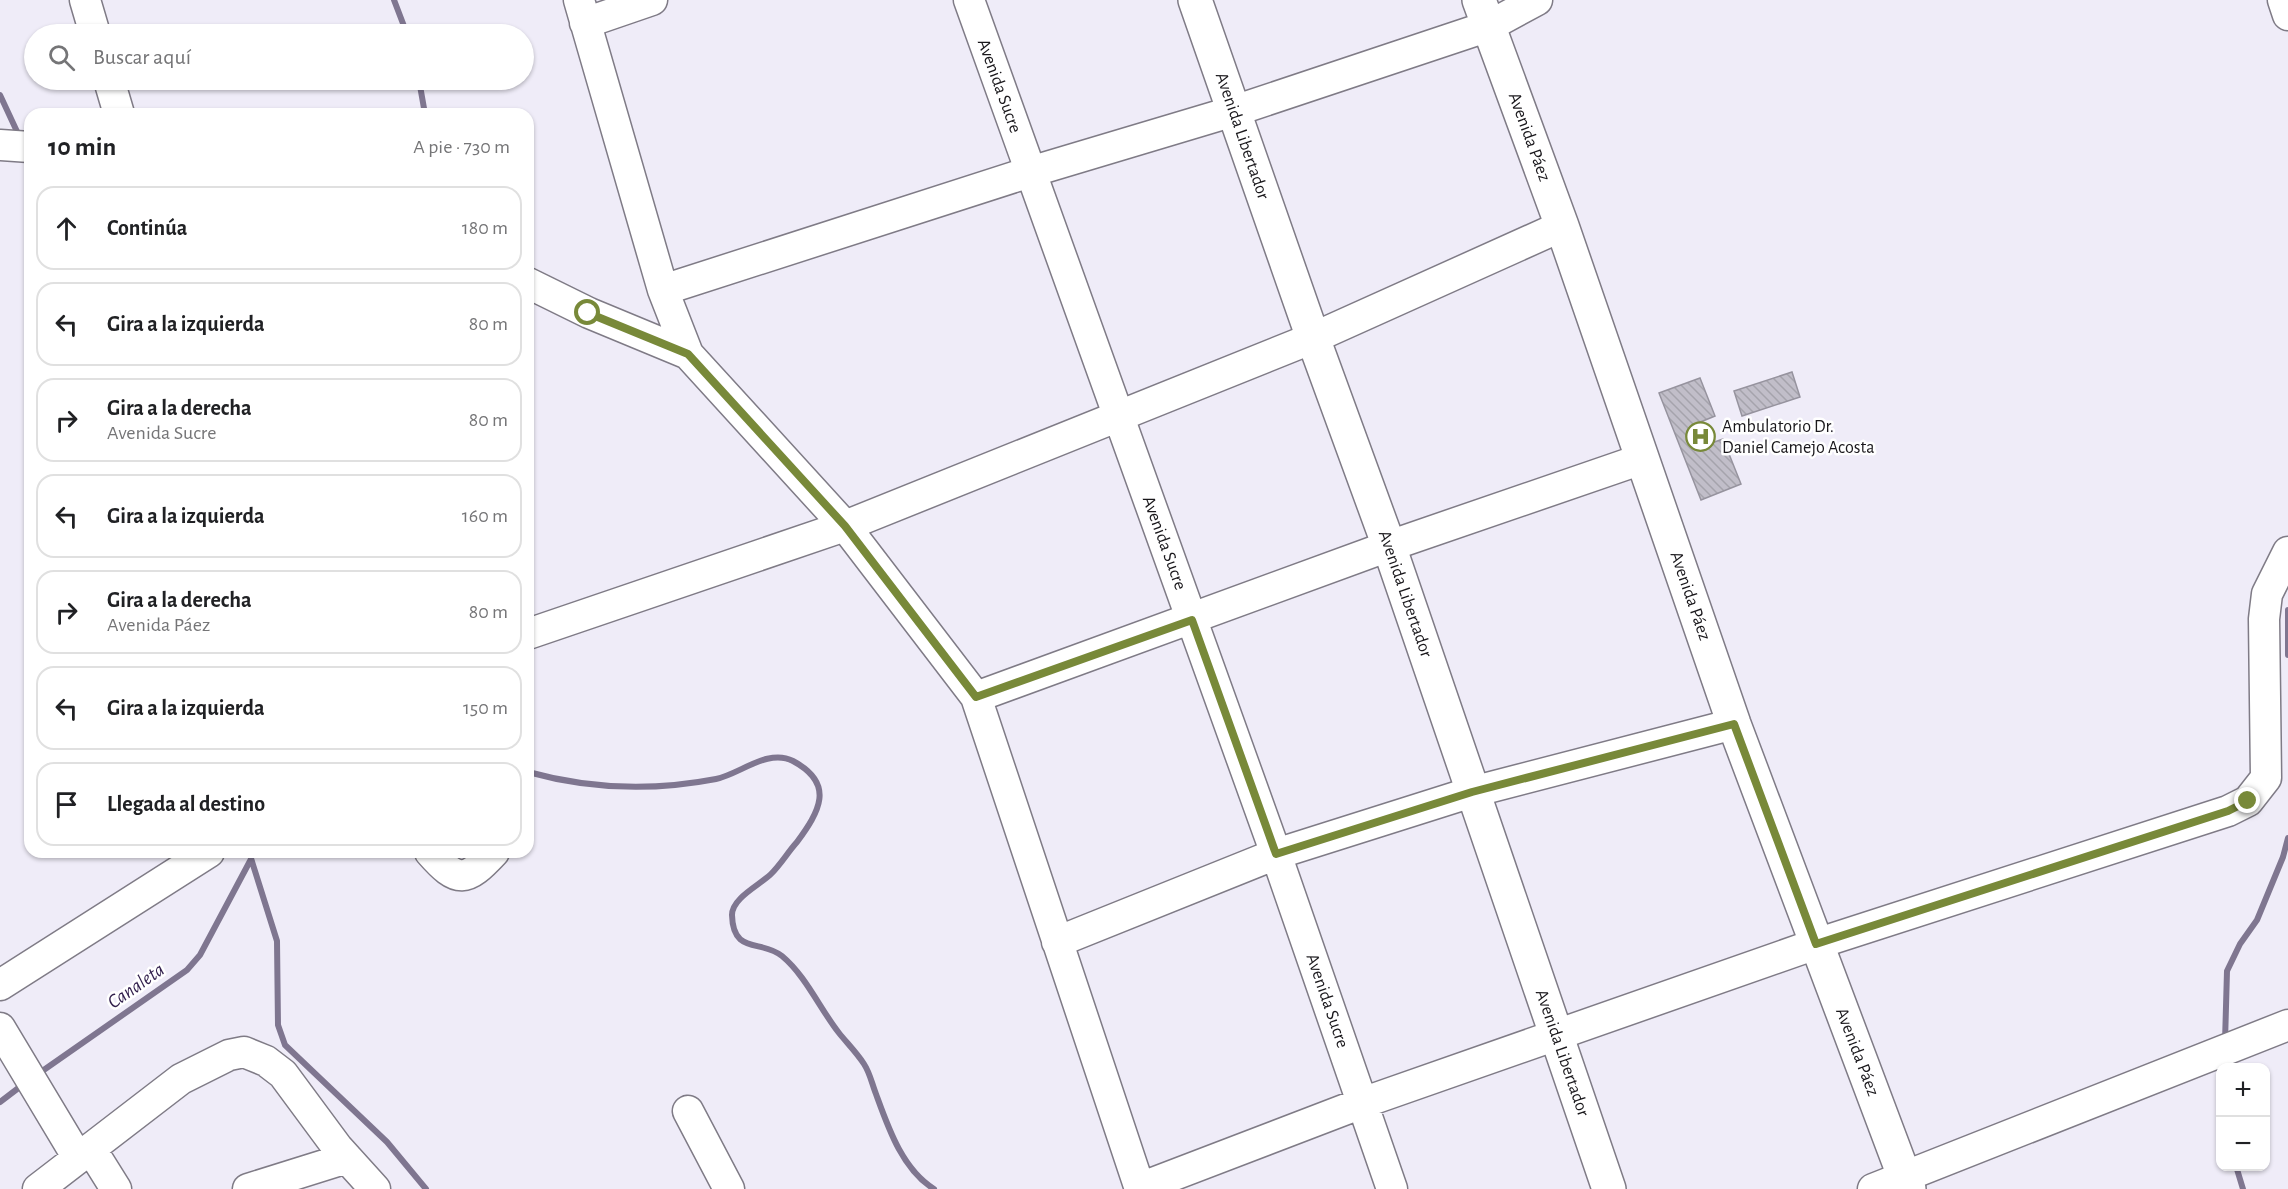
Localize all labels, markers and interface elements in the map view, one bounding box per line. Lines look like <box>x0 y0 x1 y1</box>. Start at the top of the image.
search box <box>24 24 534 90</box>
street label: Avenida Sucre <box>974 37 1024 135</box>
icon: search <box>45 41 78 74</box>
text: Buscar aquí <box>93 46 191 68</box>
street label: Avenida Libertador <box>1212 70 1272 202</box>
street label: Avenida Páez <box>1505 90 1553 184</box>
text: 10 min <box>48 134 116 160</box>
text: A pie · 730 m <box>413 137 510 157</box>
icon: ahead <box>50 212 83 245</box>
text: Continúa <box>107 217 187 239</box>
text: 180 m <box>462 218 508 238</box>
route start <box>574 299 600 325</box>
icon: left <box>50 308 83 341</box>
text: Gira a la izquierda <box>107 313 265 335</box>
text: 80 m <box>469 314 508 334</box>
text: Gira a la derecha <box>107 397 252 419</box>
icon: right <box>50 404 83 437</box>
text: 80 m <box>469 410 508 430</box>
place label: Ambulatorio Dr. Daniel Camejo Acosta <box>1722 418 1874 457</box>
hospital icon: Ambulatorio Dr. Daniel Camejo Acosta <box>1685 421 1717 453</box>
text: Avenida Sucre <box>107 423 216 443</box>
street label: Avenida Sucre <box>1139 494 1189 592</box>
icon: left <box>50 500 83 533</box>
text: Gira a la izquierda <box>107 505 265 527</box>
text: 160 m <box>462 506 508 526</box>
street label: Avenida Libertador <box>1375 528 1435 660</box>
street label: Avenida Páez <box>1666 549 1714 643</box>
text: Gira a la derecha <box>107 589 252 611</box>
icon: right <box>50 596 83 629</box>
text: 80 m <box>469 602 508 622</box>
text: Avenida Páez <box>107 615 210 635</box>
icon: left <box>50 692 83 725</box>
text: Gira a la izquierda <box>107 697 265 719</box>
text: 150 m <box>463 698 508 718</box>
route end <box>2234 787 2260 813</box>
icon: arrive <box>50 788 83 821</box>
text: Llegada al destino <box>107 793 265 815</box>
street label: Avenida Sucre <box>1302 952 1352 1050</box>
water label: Canaleta <box>104 959 168 1013</box>
street label: Avenida Libertador <box>1532 987 1592 1119</box>
street label: Avenida Páez <box>1832 1005 1882 1099</box>
map controls <box>2216 1063 2270 1171</box>
button: + <box>2216 1063 2270 1117</box>
button: − <box>2216 1117 2270 1171</box>

